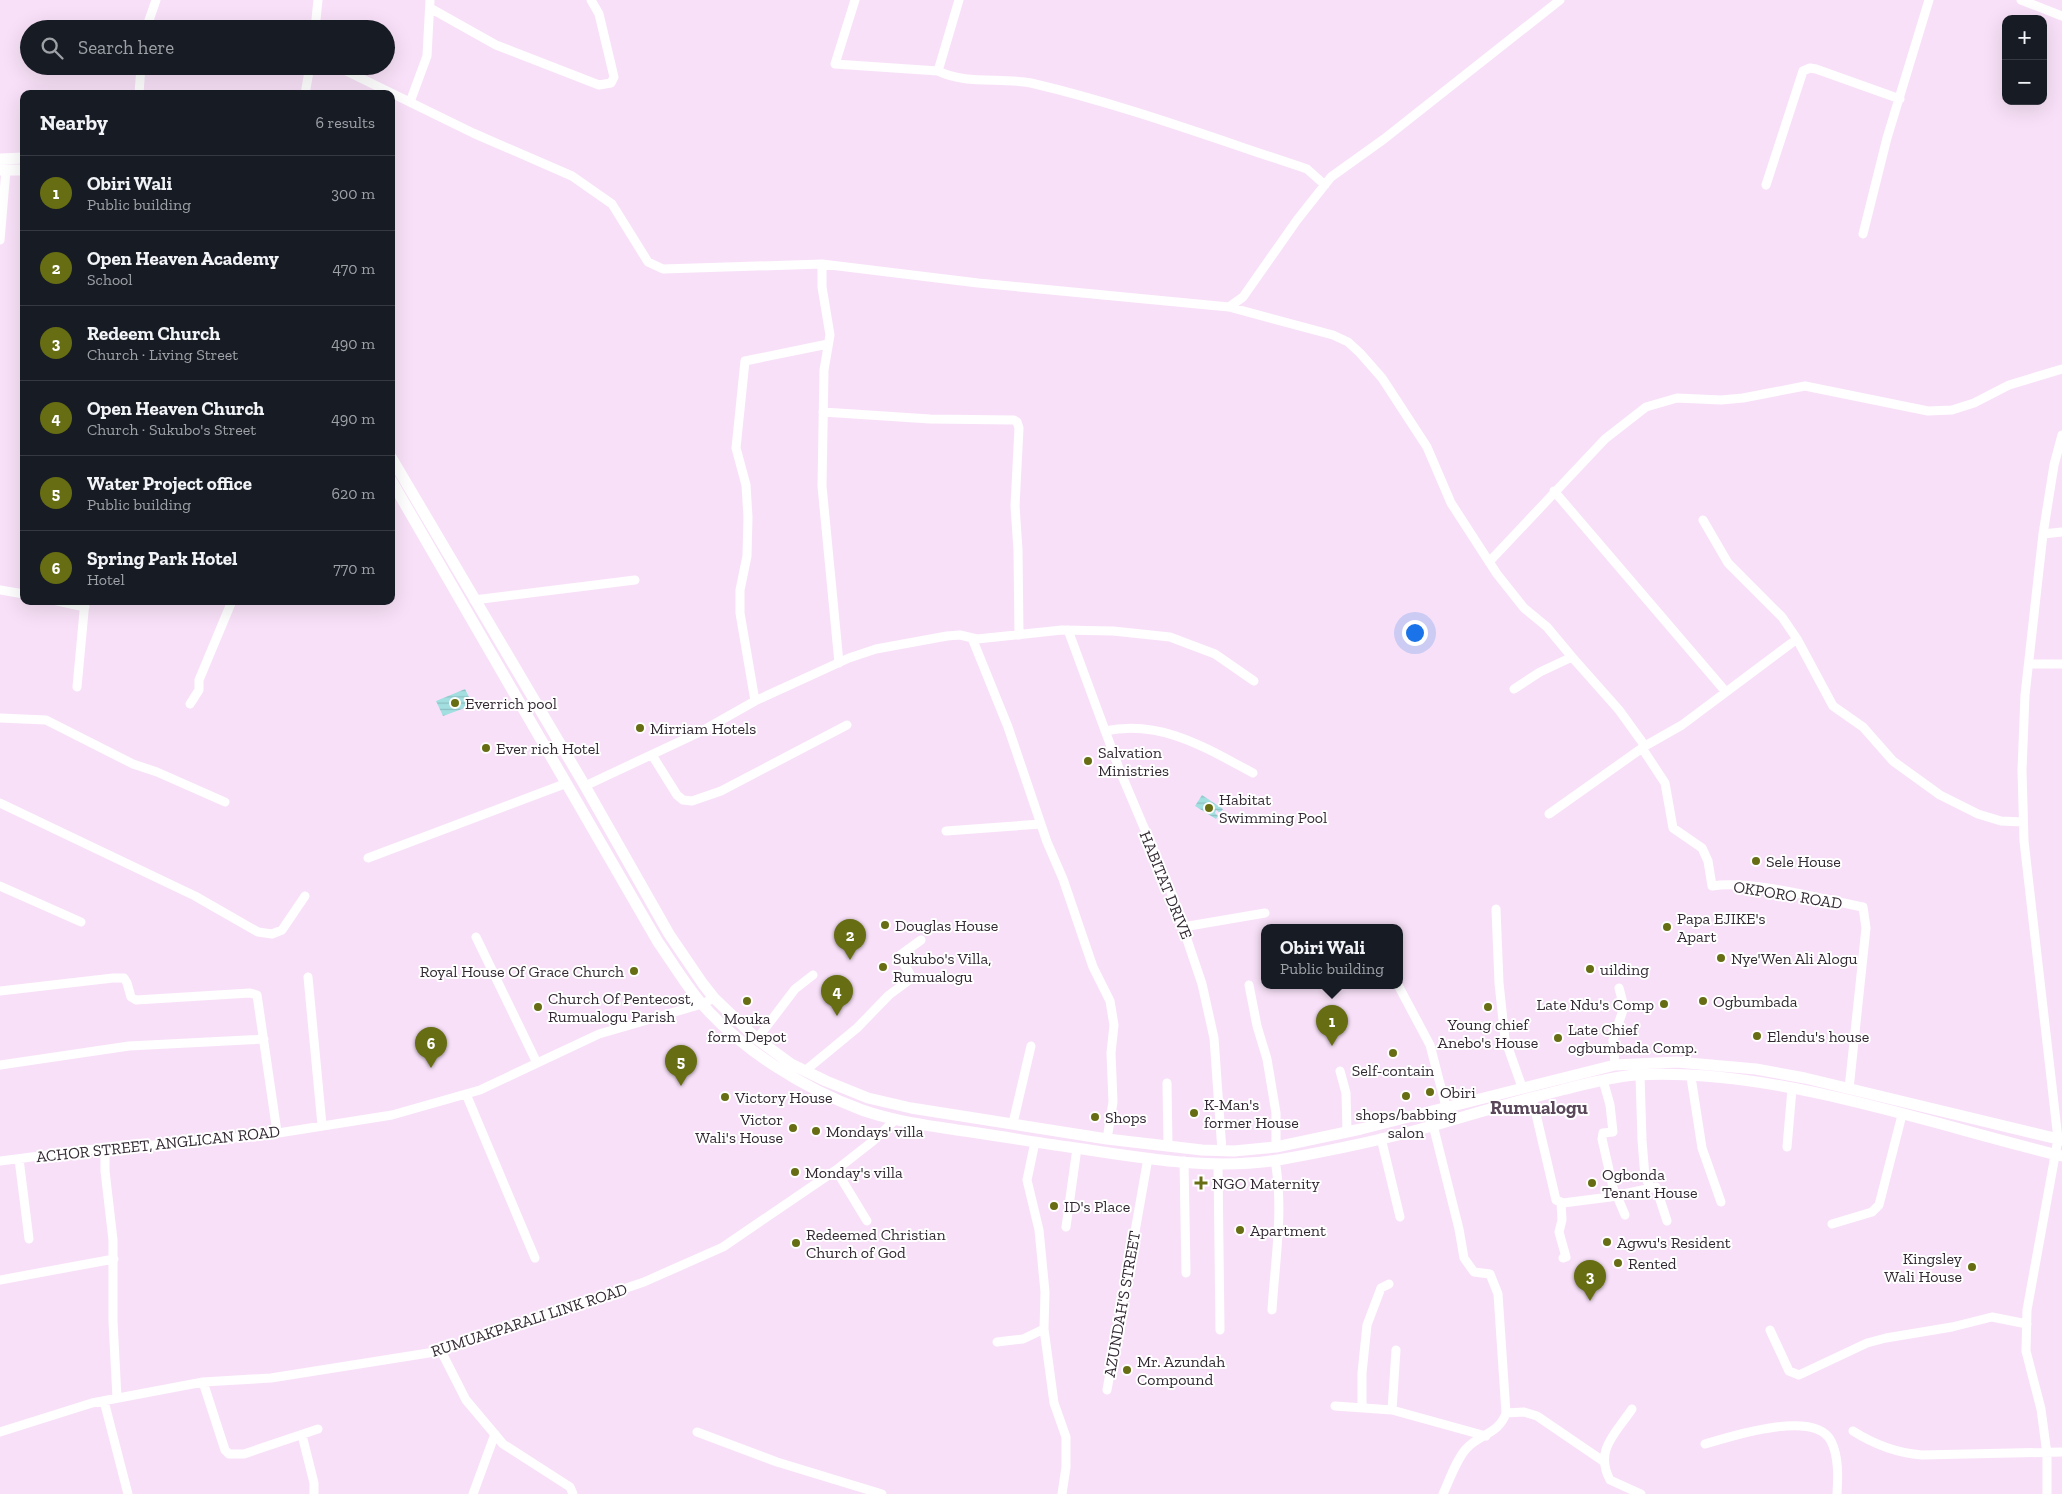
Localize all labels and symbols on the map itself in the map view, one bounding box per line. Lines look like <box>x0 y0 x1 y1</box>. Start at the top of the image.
your location <box>1402 620 1428 646</box>
place label: Everrich pool <box>465 694 557 713</box>
marker: Everrich pool <box>449 697 461 709</box>
place label: Mirriam Hotels <box>650 719 756 738</box>
marker: Mirriam Hotels <box>634 722 646 734</box>
place label: Ever rich Hotel <box>496 739 600 758</box>
marker: Ever rich Hotel <box>480 742 492 754</box>
place label: Salvation Ministries <box>1098 743 1169 780</box>
marker: Salvation Ministries <box>1082 755 1094 767</box>
place label: Habitat Swimming Pool <box>1219 790 1327 827</box>
marker: Habitat Swimming Pool <box>1203 802 1215 814</box>
street label: HABITAT DRIVE <box>1136 828 1196 942</box>
place label: Sele House <box>1766 852 1841 871</box>
marker: Sele House <box>1750 855 1762 867</box>
street label: OKPORO ROAD <box>1732 877 1844 913</box>
place label: Papa EJIKE's Apart <box>1677 909 1766 946</box>
place label: Douglas House <box>895 916 998 935</box>
pin: 2 <box>834 919 866 960</box>
marker: Douglas House <box>879 919 891 931</box>
marker: Papa EJIKE's Apart <box>1661 921 1673 933</box>
place label: Sukubo's Villa, Rumualogu <box>893 949 992 986</box>
place label: Nye'Wen Ali Alogu <box>1731 949 1858 968</box>
marker: Nye'Wen Ali Alogu <box>1715 952 1727 964</box>
place label: uilding <box>1600 960 1649 979</box>
marker: Sukubo's Villa, Rumualogu <box>877 961 889 973</box>
place label: Royal House Of Grace Church <box>420 962 624 981</box>
marker: uilding <box>1584 963 1596 975</box>
marker: Royal House Of Grace Church <box>628 965 640 977</box>
pin: 4 <box>821 975 853 1016</box>
place label: Church Of Pentecost, Rumualogu Parish <box>548 989 694 1026</box>
place label: Ogbumbada <box>1713 992 1798 1011</box>
marker: Mouka form Depot <box>741 995 753 1007</box>
place label: Late Ndu's Comp <box>1537 995 1654 1014</box>
marker: Ogbumbada <box>1697 995 1709 1007</box>
marker: Late Ndu's Comp <box>1658 998 1670 1010</box>
marker: Church Of Pentecost, Rumualogu Parish <box>532 1001 544 1013</box>
marker: Young chief Anebo's House <box>1482 1001 1494 1013</box>
pin: 1 <box>1316 1005 1348 1046</box>
place label: Mouka form Depot <box>707 1009 787 1046</box>
place label: Young chief Anebo's House <box>1438 1015 1538 1052</box>
place label: Late Chief ogbumbada Comp. <box>1568 1020 1697 1057</box>
pin: 6 <box>415 1027 447 1068</box>
place label: Elendu's house <box>1767 1027 1869 1046</box>
marker: Elendu's house <box>1751 1030 1763 1042</box>
marker: Late Chief ogbumbada Comp. <box>1552 1032 1564 1044</box>
pin: 5 <box>665 1045 697 1086</box>
marker: Self-contain <box>1387 1047 1399 1059</box>
place label: Self-contain <box>1352 1061 1435 1080</box>
place label: Obiri <box>1440 1083 1476 1102</box>
marker: Obiri <box>1424 1086 1436 1098</box>
place label: Victory House <box>734 1088 833 1107</box>
marker: shops/babbing salon <box>1400 1090 1412 1102</box>
marker: Victory House <box>719 1091 731 1103</box>
place label: K-Man's former House <box>1204 1095 1299 1132</box>
district label: Rumualogu <box>1490 1096 1588 1119</box>
place label: shops/babbing salon <box>1355 1105 1457 1142</box>
marker: K-Man's former House <box>1188 1107 1200 1119</box>
place label: Shops <box>1105 1108 1147 1127</box>
place label: Victor Wali's House <box>695 1110 783 1147</box>
marker: Shops <box>1089 1111 1101 1123</box>
street label: ACHOR STREET, ANGLICAN ROAD <box>35 1122 281 1166</box>
marker: Victor Wali's House <box>787 1122 799 1134</box>
place label: Mondays' villa <box>826 1122 924 1141</box>
marker: Mondays' villa <box>810 1125 822 1137</box>
place label: Monday's villa <box>805 1163 903 1182</box>
place label: Ogbonda Tenant House <box>1602 1165 1697 1202</box>
marker: Monday's villa <box>789 1166 801 1178</box>
place label: NGO Maternity <box>1212 1174 1320 1193</box>
marker: NGO Maternity <box>1194 1176 1208 1190</box>
marker: Ogbonda Tenant House <box>1586 1177 1598 1189</box>
place label: ID's Place <box>1064 1197 1130 1216</box>
marker: ID's Place <box>1048 1200 1060 1212</box>
place label: Apartment <box>1250 1221 1326 1240</box>
marker: Apartment <box>1234 1224 1246 1236</box>
place label: Redeemed Christian Church of God <box>806 1225 946 1262</box>
street label: AZUNDAH'S STREET <box>1100 1229 1144 1379</box>
place label: Agwu's Resident <box>1617 1233 1731 1252</box>
marker: Agwu's Resident <box>1601 1236 1613 1248</box>
marker: Redeemed Christian Church of God <box>790 1237 802 1249</box>
place label: Kingsley Wali House <box>1884 1249 1963 1286</box>
place label: Rented <box>1628 1254 1677 1273</box>
marker: Rented <box>1612 1257 1624 1269</box>
pin: 3 <box>1574 1260 1606 1301</box>
marker: Kingsley Wali House <box>1966 1261 1978 1273</box>
street label: RUMUAKPARALI LINK ROAD <box>429 1279 629 1361</box>
place label: Mr. Azundah Compound <box>1137 1352 1225 1389</box>
marker: Mr. Azundah Compound <box>1121 1364 1133 1376</box>

